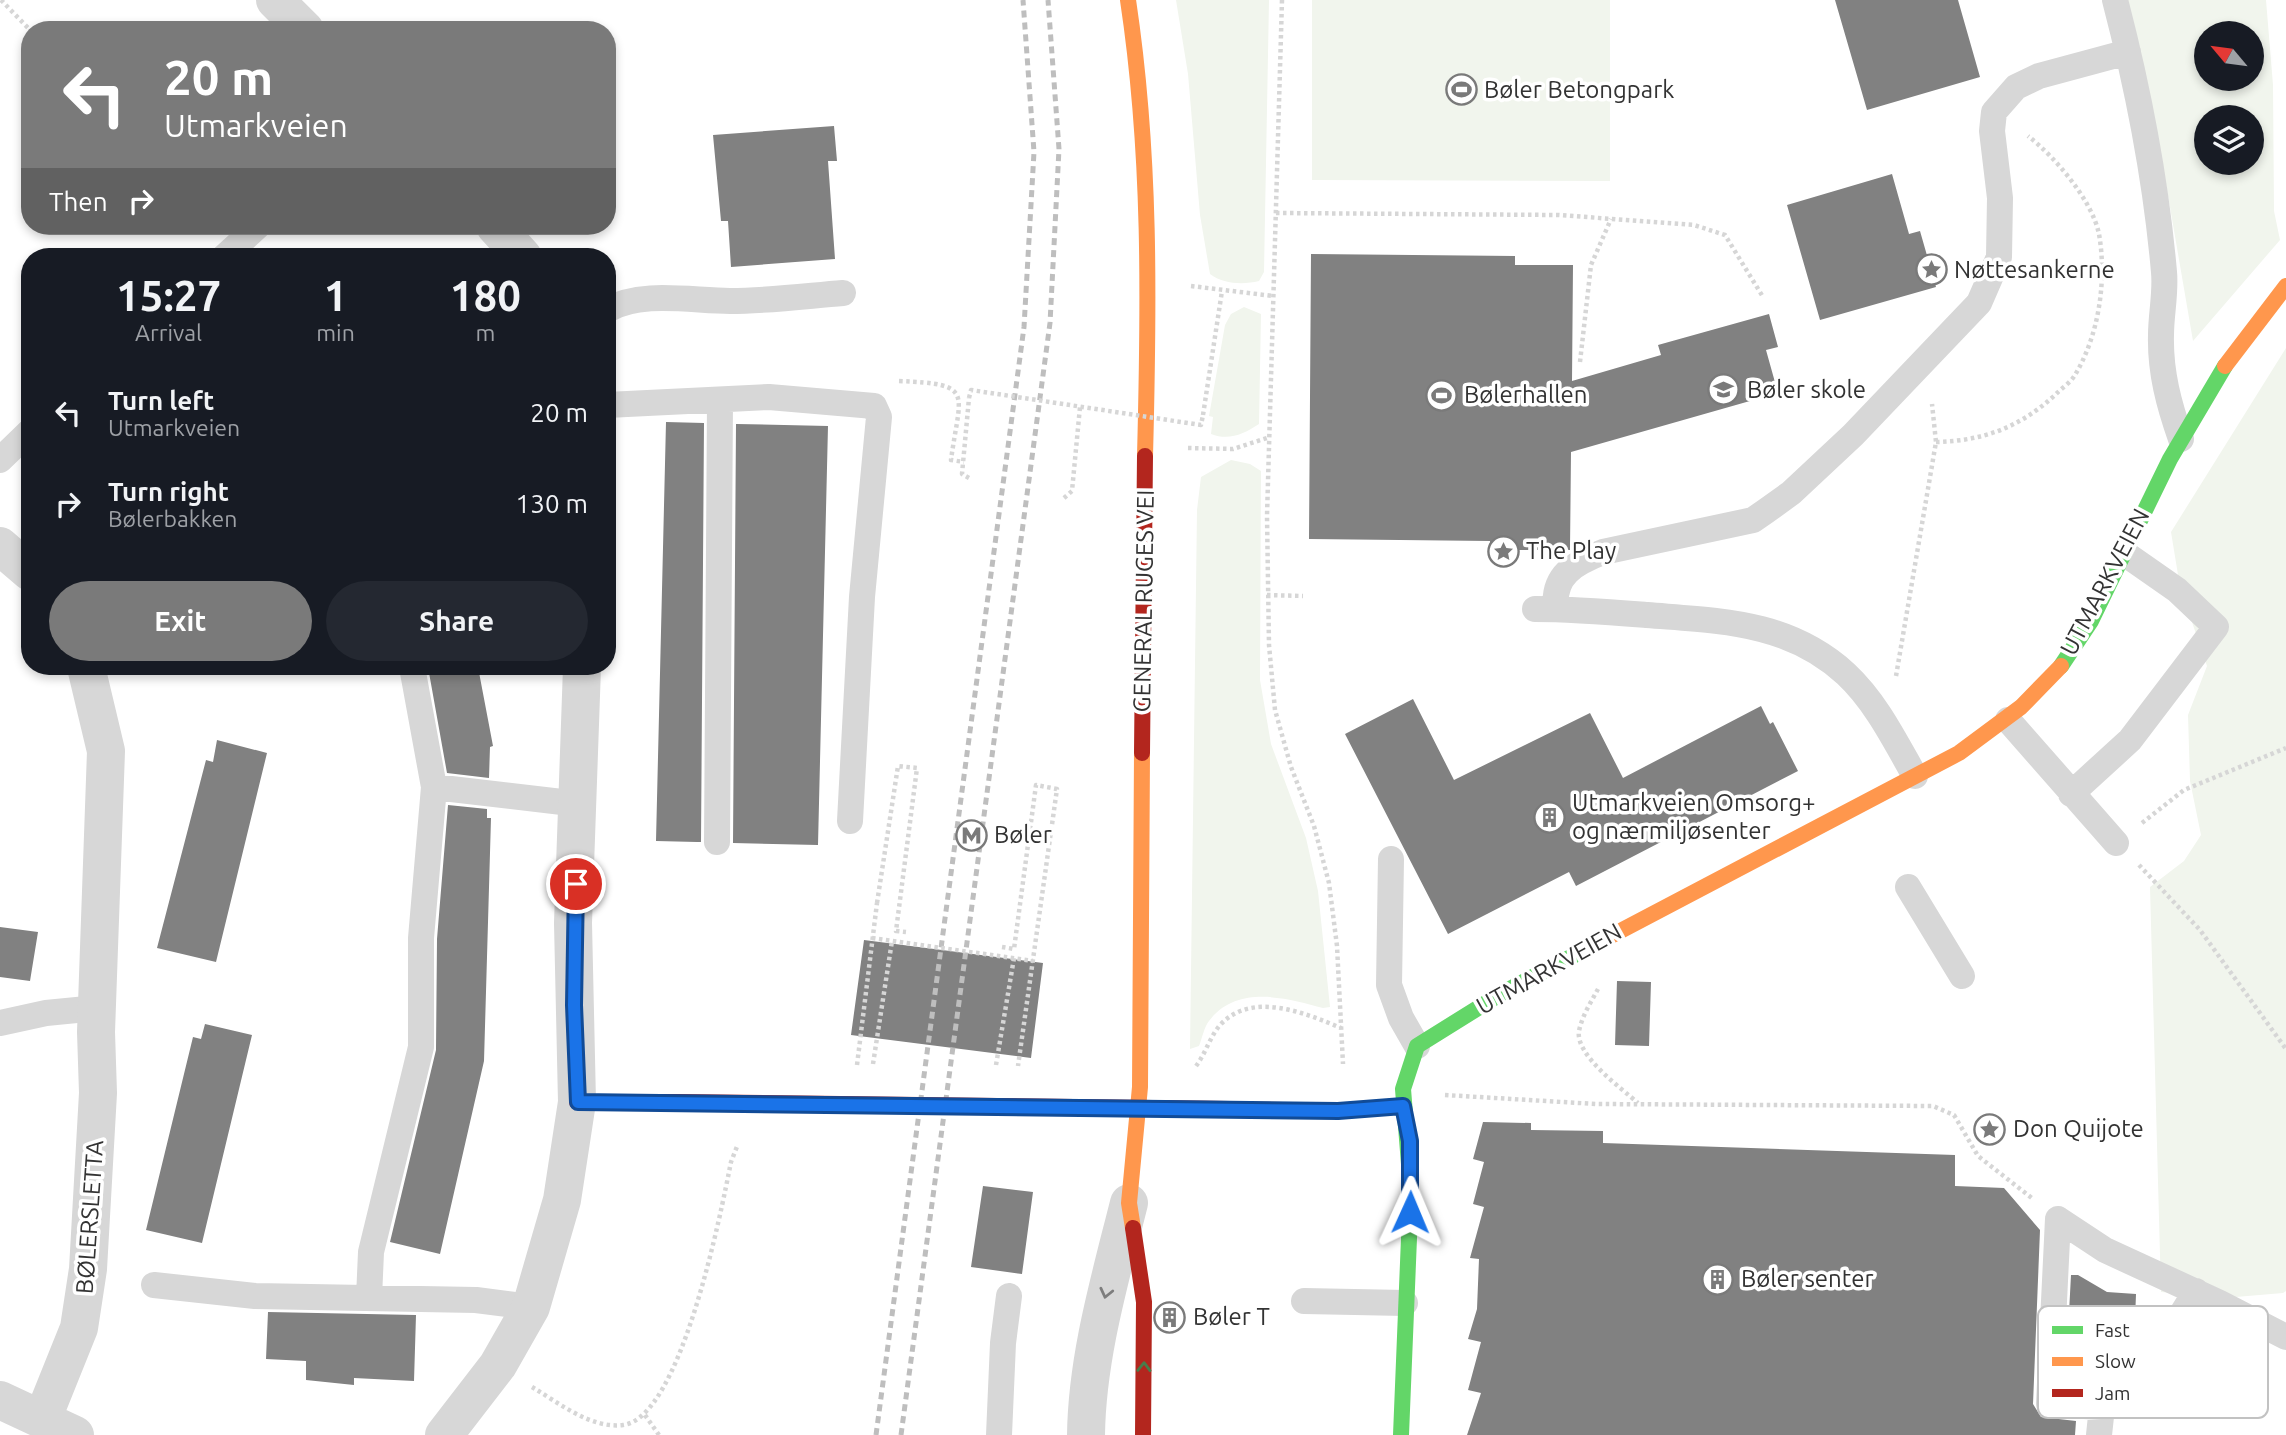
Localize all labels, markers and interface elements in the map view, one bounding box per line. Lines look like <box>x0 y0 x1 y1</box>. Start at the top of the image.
north arrow <box>2194 21 2264 91</box>
map controls <box>2194 21 2264 175</box>
icon: left <box>49 49 140 140</box>
text: 20 m <box>164 49 273 104</box>
sports icon: Bøler Betongpark <box>1444 73 1478 107</box>
place label: Bøler Betongpark <box>1484 76 1674 103</box>
button: layers <box>2194 105 2264 175</box>
text: Utmarkveien <box>164 107 348 143</box>
icon: right <box>122 182 160 220</box>
text: Then <box>49 187 108 216</box>
place icon: Nøttesankerne <box>1914 253 1948 287</box>
place label: Nøttesankerne <box>1954 256 2115 283</box>
text: 15:27 <box>116 272 221 319</box>
text: 1 <box>324 272 347 319</box>
text: 180 <box>450 272 521 319</box>
text: Arrival <box>135 320 202 345</box>
text: min <box>316 320 355 345</box>
text: m <box>475 320 495 345</box>
school or university icon: Bøler skole <box>1707 373 1741 407</box>
place label: Bøler skole <box>1747 376 1866 403</box>
sports icon: Bølerhallen <box>1424 378 1458 412</box>
place label: Bølerhallen <box>1464 381 1587 408</box>
text: Turn left <box>108 386 214 415</box>
icon: left <box>49 394 87 432</box>
text: 20 m <box>530 398 588 427</box>
text: Utmarkveien <box>108 415 240 440</box>
text: Turn right <box>108 477 229 506</box>
icon: right <box>49 485 87 523</box>
text: 130 m <box>516 489 588 518</box>
street label: GENERAL RUGES VEI <box>1128 489 1159 712</box>
street label: UTMARKVEIEN <box>2055 504 2154 659</box>
text: Bølerbakken <box>108 506 237 531</box>
place icon: The Play <box>1486 534 1520 568</box>
place label: The Play <box>1526 537 1617 564</box>
button: Exit <box>49 581 312 661</box>
button: Share <box>326 581 588 661</box>
place label: Utmarkveien Omsorg+ og nærmiljøsenter <box>1572 789 1816 844</box>
building icon: Utmarkveien Omsorg+ og nærmiljøsenter <box>1532 800 1566 834</box>
metro station icon: Bøler <box>954 818 988 852</box>
place label: Bøler <box>994 821 1052 848</box>
pin <box>546 854 606 914</box>
icon: arrive <box>557 865 595 903</box>
street label: UTMARKVEIEN <box>1471 918 1626 1020</box>
place icon: Don Quijote <box>1973 1112 2007 1146</box>
place label: Don Quijote <box>2013 1115 2144 1142</box>
street label: BØLERSLETTA <box>71 1139 108 1295</box>
position arrow <box>1373 1175 1447 1249</box>
building icon: Bøler senter <box>1701 1262 1735 1296</box>
place label: Bøler senter <box>1741 1265 1874 1292</box>
one-way arrow <box>1100 1287 1115 1299</box>
building icon: Bøler T <box>1153 1300 1187 1334</box>
place label: Bøler T <box>1193 1303 1270 1330</box>
legend <box>2038 1306 2268 1418</box>
text: Fast <box>2095 1319 2130 1341</box>
text: Slow <box>2095 1350 2136 1372</box>
one-way arrow <box>1136 1361 1151 1372</box>
text: Jam <box>2095 1382 2131 1404</box>

